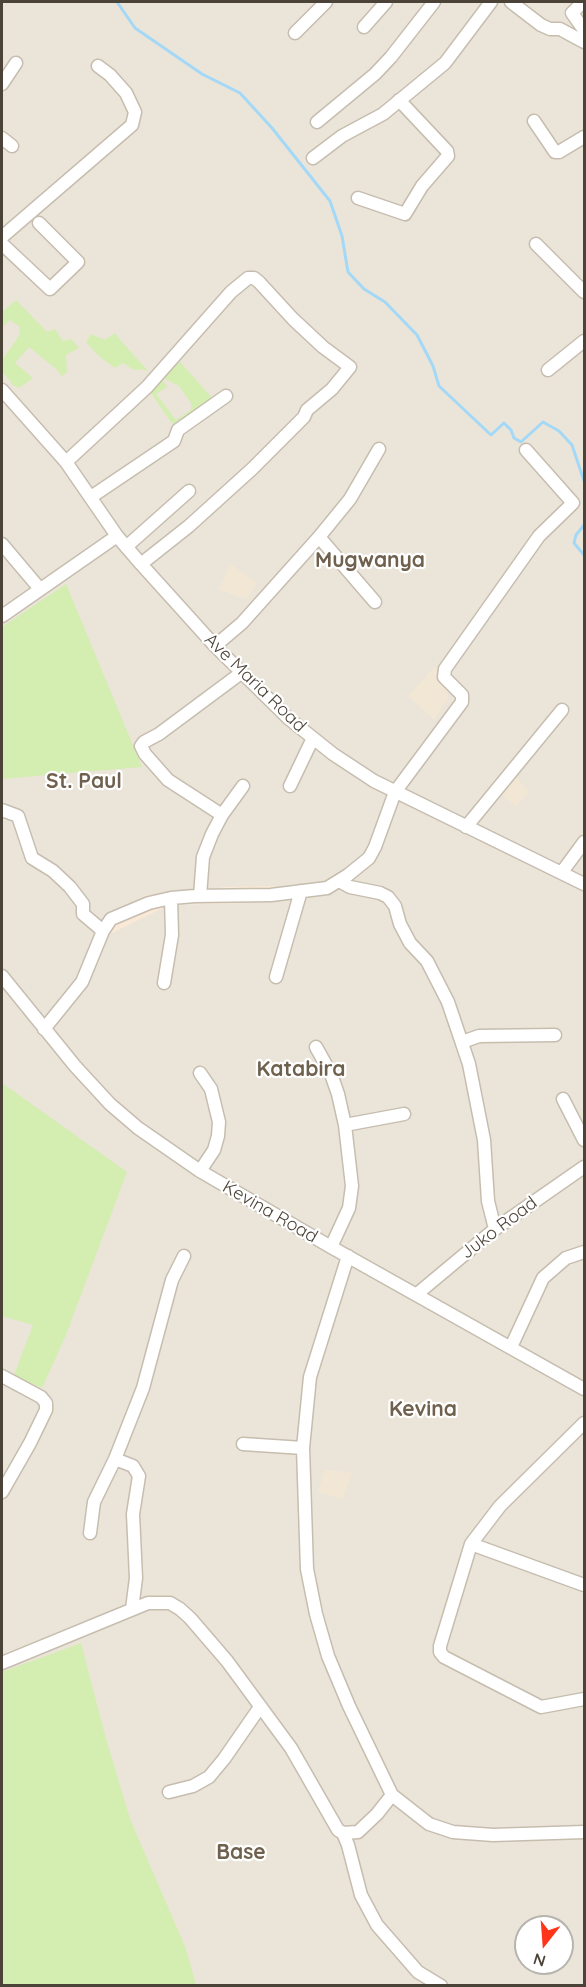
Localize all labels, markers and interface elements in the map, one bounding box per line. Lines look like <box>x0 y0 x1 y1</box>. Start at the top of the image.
district label: Mugwanya <box>315 548 425 574</box>
street label: Ave Maria Road <box>200 629 310 737</box>
district label: St. Paul <box>46 769 122 795</box>
district label: Katabira <box>257 1057 345 1083</box>
street label: Kevina Road <box>219 1176 321 1248</box>
street label: Juko Road <box>456 1192 542 1264</box>
district label: Kevina <box>389 1397 457 1423</box>
district label: Base <box>216 1840 266 1866</box>
north arrow <box>514 1915 574 1975</box>
text: N <box>531 1949 548 1972</box>

